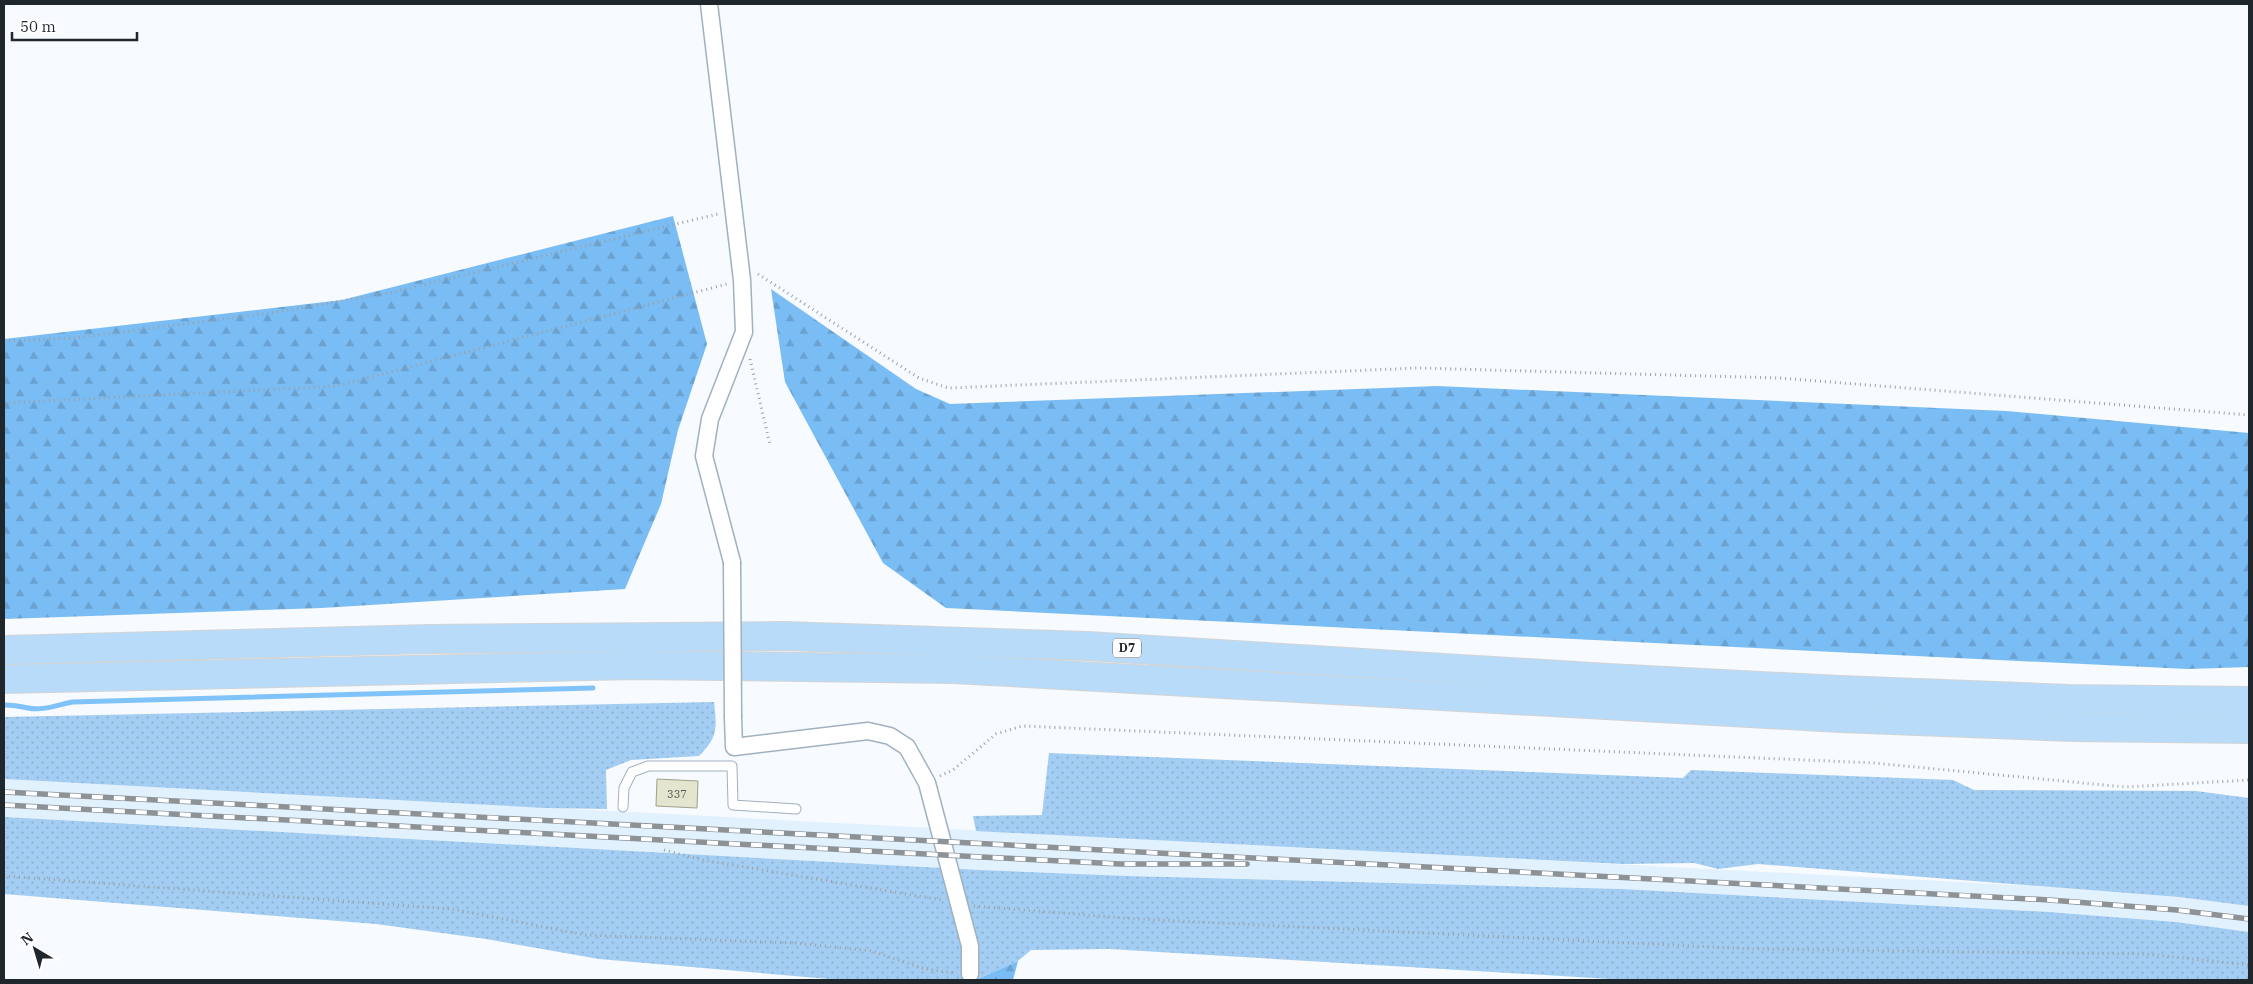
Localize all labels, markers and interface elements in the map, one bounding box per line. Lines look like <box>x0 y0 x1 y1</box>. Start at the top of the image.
scale bar <box>12 10 138 42</box>
text: 50 m <box>20 17 56 36</box>
road number: D7 <box>1113 638 1141 658</box>
house number: 337 <box>667 787 687 801</box>
north arrow <box>10 924 60 974</box>
text: N <box>17 928 37 949</box>

